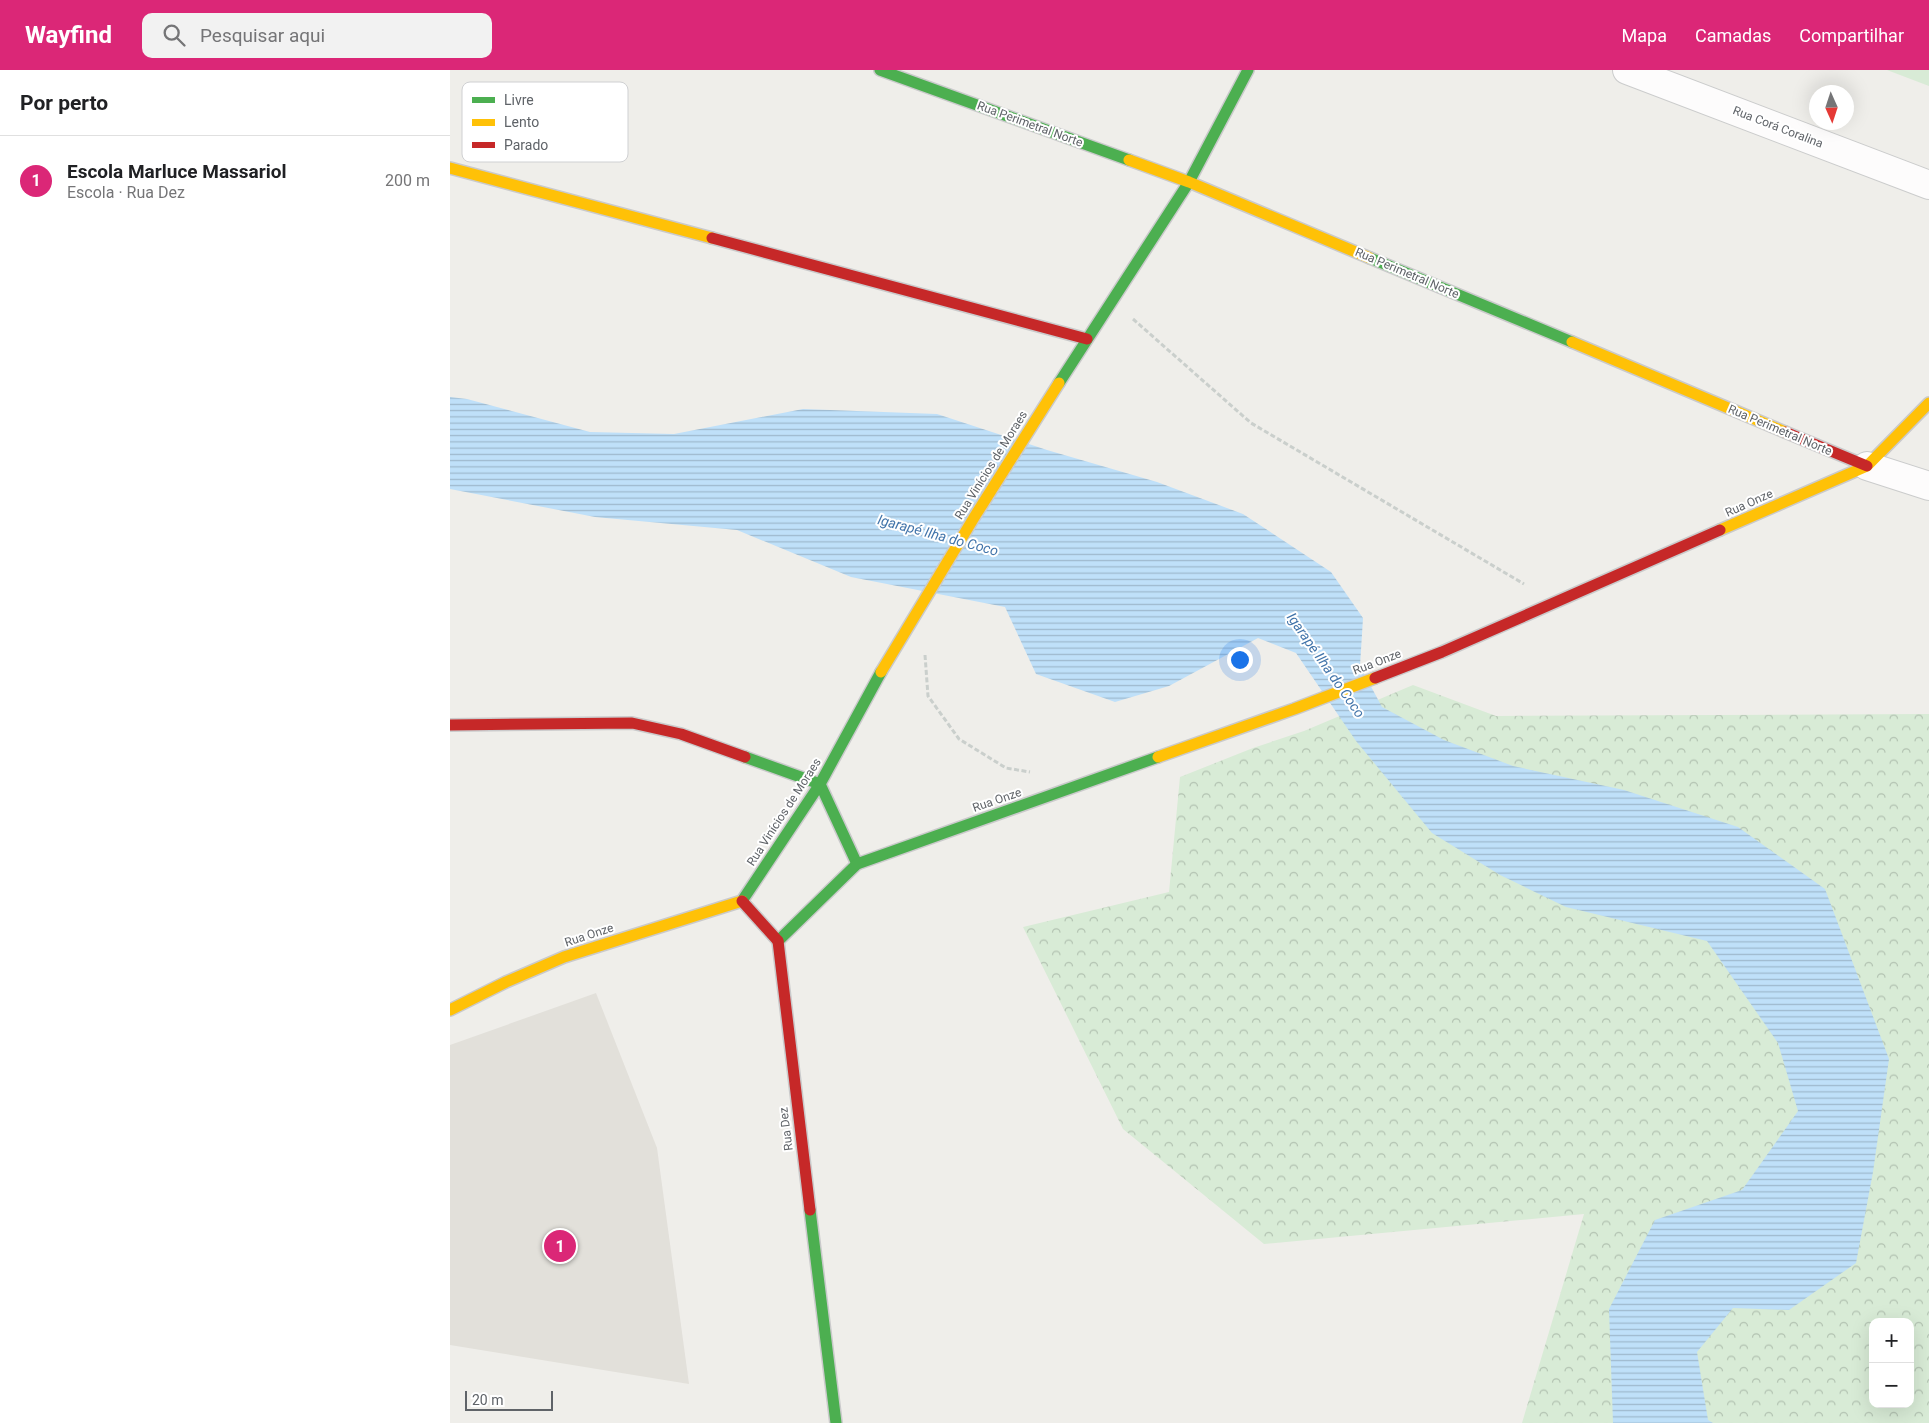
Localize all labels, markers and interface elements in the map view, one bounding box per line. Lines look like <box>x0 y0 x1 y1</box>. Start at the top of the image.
search box <box>142 13 492 58</box>
text: Wayfind <box>25 21 112 49</box>
icon: search <box>160 21 188 49</box>
text: Pesquisar aqui <box>200 24 325 47</box>
text: Mapa <box>1622 25 1667 46</box>
text: Camadas <box>1695 25 1771 46</box>
text: Compartilhar <box>1799 25 1904 46</box>
legend <box>462 82 628 162</box>
north arrow <box>1809 85 1854 130</box>
text: Por perto <box>20 91 108 115</box>
text: Livre <box>504 92 534 108</box>
street label: Rua Perimetral Norte <box>975 98 1085 150</box>
street label: Rua Corá Coralina <box>1731 103 1825 151</box>
text: Lento <box>504 114 539 130</box>
text: Parado <box>504 137 548 153</box>
text: Escola Marluce Massariol <box>67 160 287 183</box>
text: 1 <box>31 171 41 190</box>
text: 200 m <box>385 171 430 190</box>
text: Escola · Rua Dez <box>67 183 185 202</box>
street label: Rua Perimetral Norte <box>1353 245 1461 301</box>
street label: Rua Perimetral Norte <box>1726 402 1834 458</box>
street label: Rua Vinícios de Moraes <box>952 408 1030 522</box>
street label: Rua Onze <box>1723 486 1775 520</box>
water label: Igarapé Ilha do Coco <box>876 511 1000 559</box>
water label: Igarapé Ilha do Coco <box>1284 610 1368 721</box>
street label: Rua Onze <box>1351 646 1403 678</box>
your location <box>1227 647 1253 673</box>
street label: Rua Vinícios de Moraes <box>744 756 824 868</box>
street label: Rua Onze <box>971 785 1023 815</box>
street label: Rua Onze <box>563 921 615 949</box>
street label: Rua Dez <box>776 1106 796 1152</box>
pin: 1 <box>544 1227 576 1265</box>
map controls <box>1869 1318 1914 1408</box>
button: + <box>1869 1318 1914 1363</box>
button: − <box>1869 1363 1914 1408</box>
scale bar <box>465 1388 552 1411</box>
text: 20 m <box>472 1392 504 1408</box>

